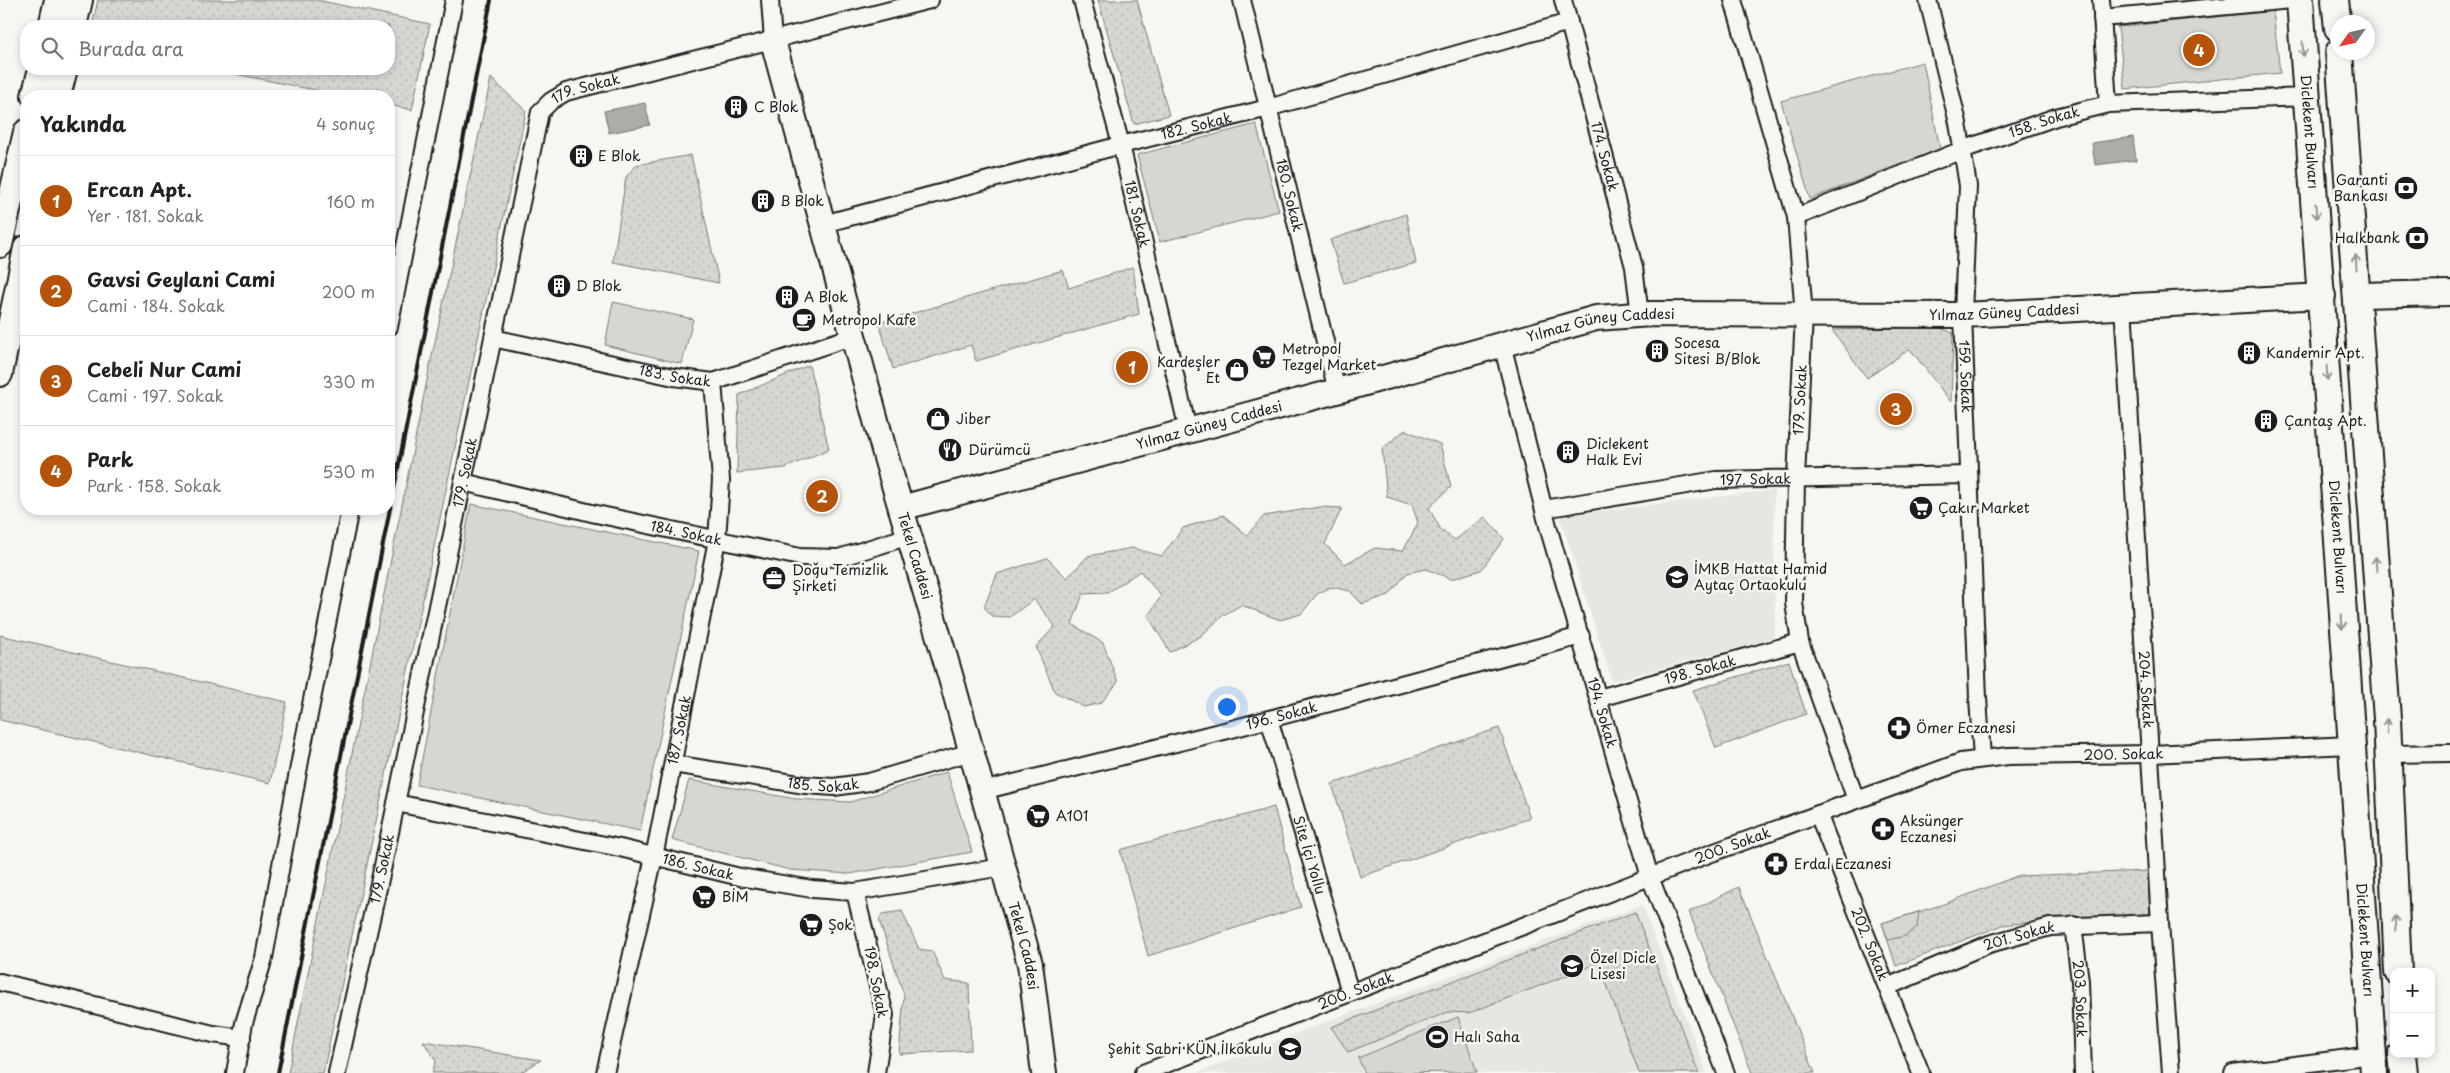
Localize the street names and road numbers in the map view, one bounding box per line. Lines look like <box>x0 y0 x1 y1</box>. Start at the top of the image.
street label: 179. Sokak <box>547 68 622 109</box>
street label: Diclekent Bulvarı <box>2295 74 2325 190</box>
street label: 158. Sokak <box>2006 100 2082 143</box>
street label: 182. Sokak <box>1159 107 1234 145</box>
street label: 174. Sokak <box>1586 119 1624 194</box>
street label: 180. Sokak <box>1271 157 1309 234</box>
street label: 181. Sokak <box>1120 178 1156 250</box>
street label: Yılmaz Güney Caddesi <box>1929 298 2080 325</box>
street label: Yılmaz Güney Caddesi <box>1524 303 1675 347</box>
street label: 159. Sokak <box>1954 340 1978 413</box>
street label: 183. Sokak <box>637 359 712 392</box>
street label: 179. Sokak <box>1787 364 1812 436</box>
street label: Yılmaz Güney Caddesi <box>1134 395 1284 454</box>
street label: 179. Sokak <box>447 436 482 509</box>
street label: 197. Sokak <box>1720 468 1791 490</box>
street label: Diclekent Bulvarı <box>2324 479 2353 594</box>
street label: Tekel Caddesi <box>893 509 938 602</box>
street label: 184. Sokak <box>649 515 724 550</box>
street label: 198. Sokak <box>1662 649 1738 689</box>
street label: 204. Sokak <box>2134 650 2159 729</box>
street label: 194. Sokak <box>1582 675 1623 750</box>
street label: 187. Sokak <box>662 693 696 766</box>
street label: 196. Sokak <box>1244 696 1319 735</box>
street label: 200. Sokak <box>2083 742 2164 765</box>
street label: 185. Sokak <box>786 771 860 797</box>
street label: Site İçi Yollu <box>1288 813 1331 897</box>
street label: 200. Sokak <box>1691 821 1774 869</box>
street label: 179. Sokak <box>364 832 399 906</box>
street label: 186. Sokak <box>661 848 736 885</box>
street label: Diclekent Bulvarı <box>2351 882 2380 997</box>
street label: Tekel Caddesi <box>1003 899 1044 991</box>
street label: 202. Sokak <box>1846 904 1894 984</box>
street label: 201. Sokak <box>1980 916 2055 955</box>
street label: 198. Sokak <box>859 944 894 1020</box>
street label: 203. Sokak <box>2067 959 2093 1038</box>
street label: 200. Sokak <box>1314 966 1396 1014</box>

